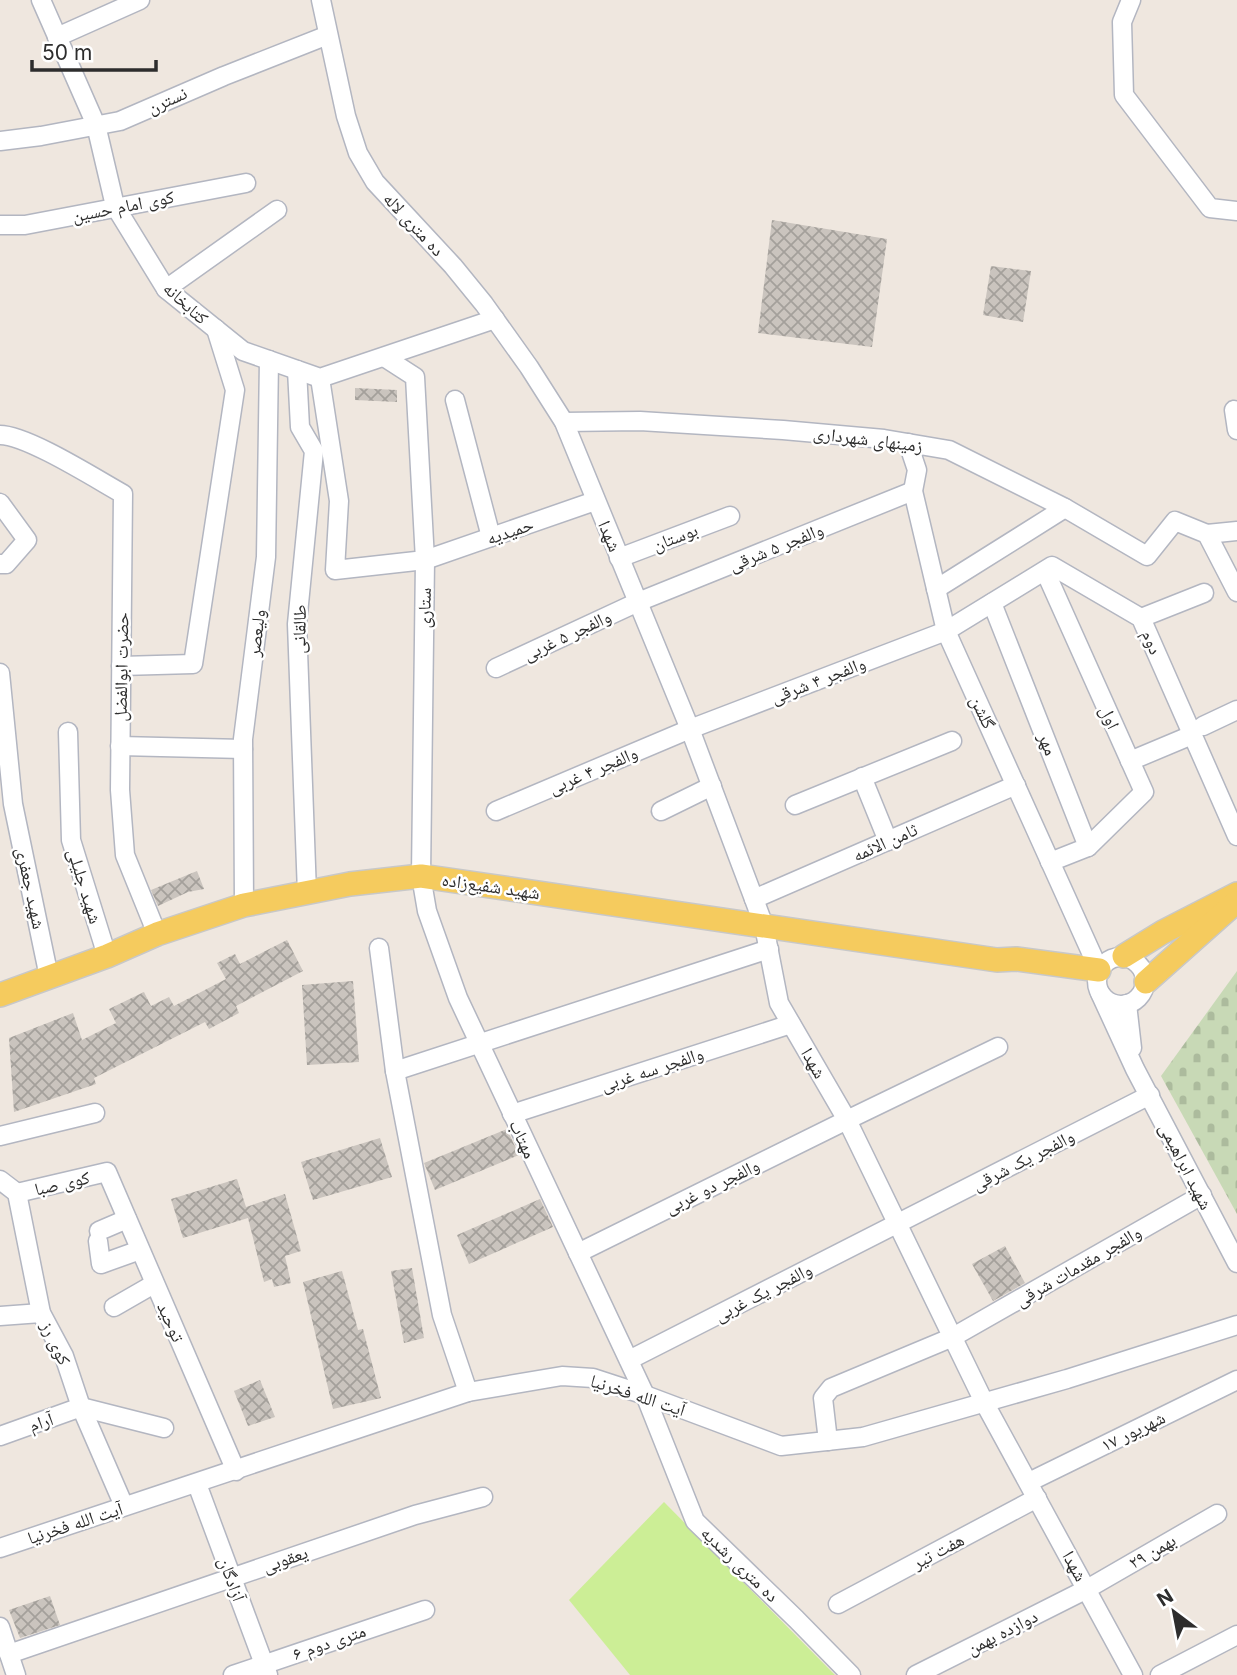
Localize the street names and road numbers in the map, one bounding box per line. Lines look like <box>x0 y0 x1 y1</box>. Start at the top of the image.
street label: نسترن <box>144 82 191 119</box>
street label: کوی امام حسین <box>70 186 177 228</box>
street label: ده متری لاله <box>379 188 449 261</box>
street label: کتابخانه <box>159 277 213 329</box>
street label: زمینهای شهرداری <box>812 422 924 457</box>
street label: حمیدیه <box>484 513 536 549</box>
street label: شهدا <box>594 517 626 555</box>
street label: بوستان <box>649 519 701 556</box>
street label: والفجر ۵ شرقی <box>726 519 827 576</box>
street label: ستاری <box>413 587 436 629</box>
street label: طالقانی <box>288 604 311 654</box>
street label: والفجر ۵ غربی <box>520 605 615 665</box>
street label: ولیعصر <box>243 608 270 659</box>
street label: حضرت ابوالفضل <box>110 612 133 722</box>
street label: دوم <box>1136 627 1166 658</box>
street label: والفجر ۴ شرقی <box>768 652 869 709</box>
street label: گلشن <box>965 692 1000 733</box>
street label: اول <box>1095 702 1124 732</box>
street label: مهر <box>1034 729 1062 758</box>
street label: والفجر ۴ غربی <box>545 742 641 799</box>
street label: ثامن الائمه <box>849 818 921 866</box>
street label: شهید جعفری <box>11 845 50 931</box>
street label: شهید جلیلی <box>63 846 106 927</box>
street label: شهید شفیع‌زاده <box>440 869 541 905</box>
street label: والفجر سه غربی <box>598 1043 706 1096</box>
street label: شهدا <box>797 1044 831 1082</box>
street label: مهتاب <box>505 1116 541 1162</box>
street label: شهید ابراهیمی <box>1154 1119 1217 1214</box>
street label: والفجر یک شرقی <box>968 1125 1078 1196</box>
street label: والفجر دو غربی <box>661 1154 763 1219</box>
street label: کوی صبا <box>32 1166 92 1201</box>
street label: والفجر مقدمات شرقی <box>1011 1221 1145 1312</box>
street label: والفجر یک غربی <box>711 1258 816 1326</box>
street label: توحید <box>153 1299 189 1345</box>
street label: کوی رز <box>35 1317 75 1369</box>
street label: آیت الله فخرنیا <box>588 1370 689 1421</box>
street label: ۱۷ شهریور <box>1097 1406 1169 1456</box>
street label: آرام <box>26 1408 57 1438</box>
street label: آیت الله فخرنیا <box>25 1498 126 1549</box>
street label: ده متری رشدیه <box>696 1522 783 1607</box>
street label: هفت تیر <box>908 1529 968 1574</box>
street label: ۲۹ بهمن <box>1125 1529 1180 1574</box>
street label: یعقوبی <box>260 1542 311 1577</box>
street label: شهدا <box>1058 1547 1092 1585</box>
street label: آزادگان <box>213 1554 250 1605</box>
street label: دوازده بهمن <box>963 1605 1041 1660</box>
street label: ۶ متری دوم <box>290 1620 369 1666</box>

